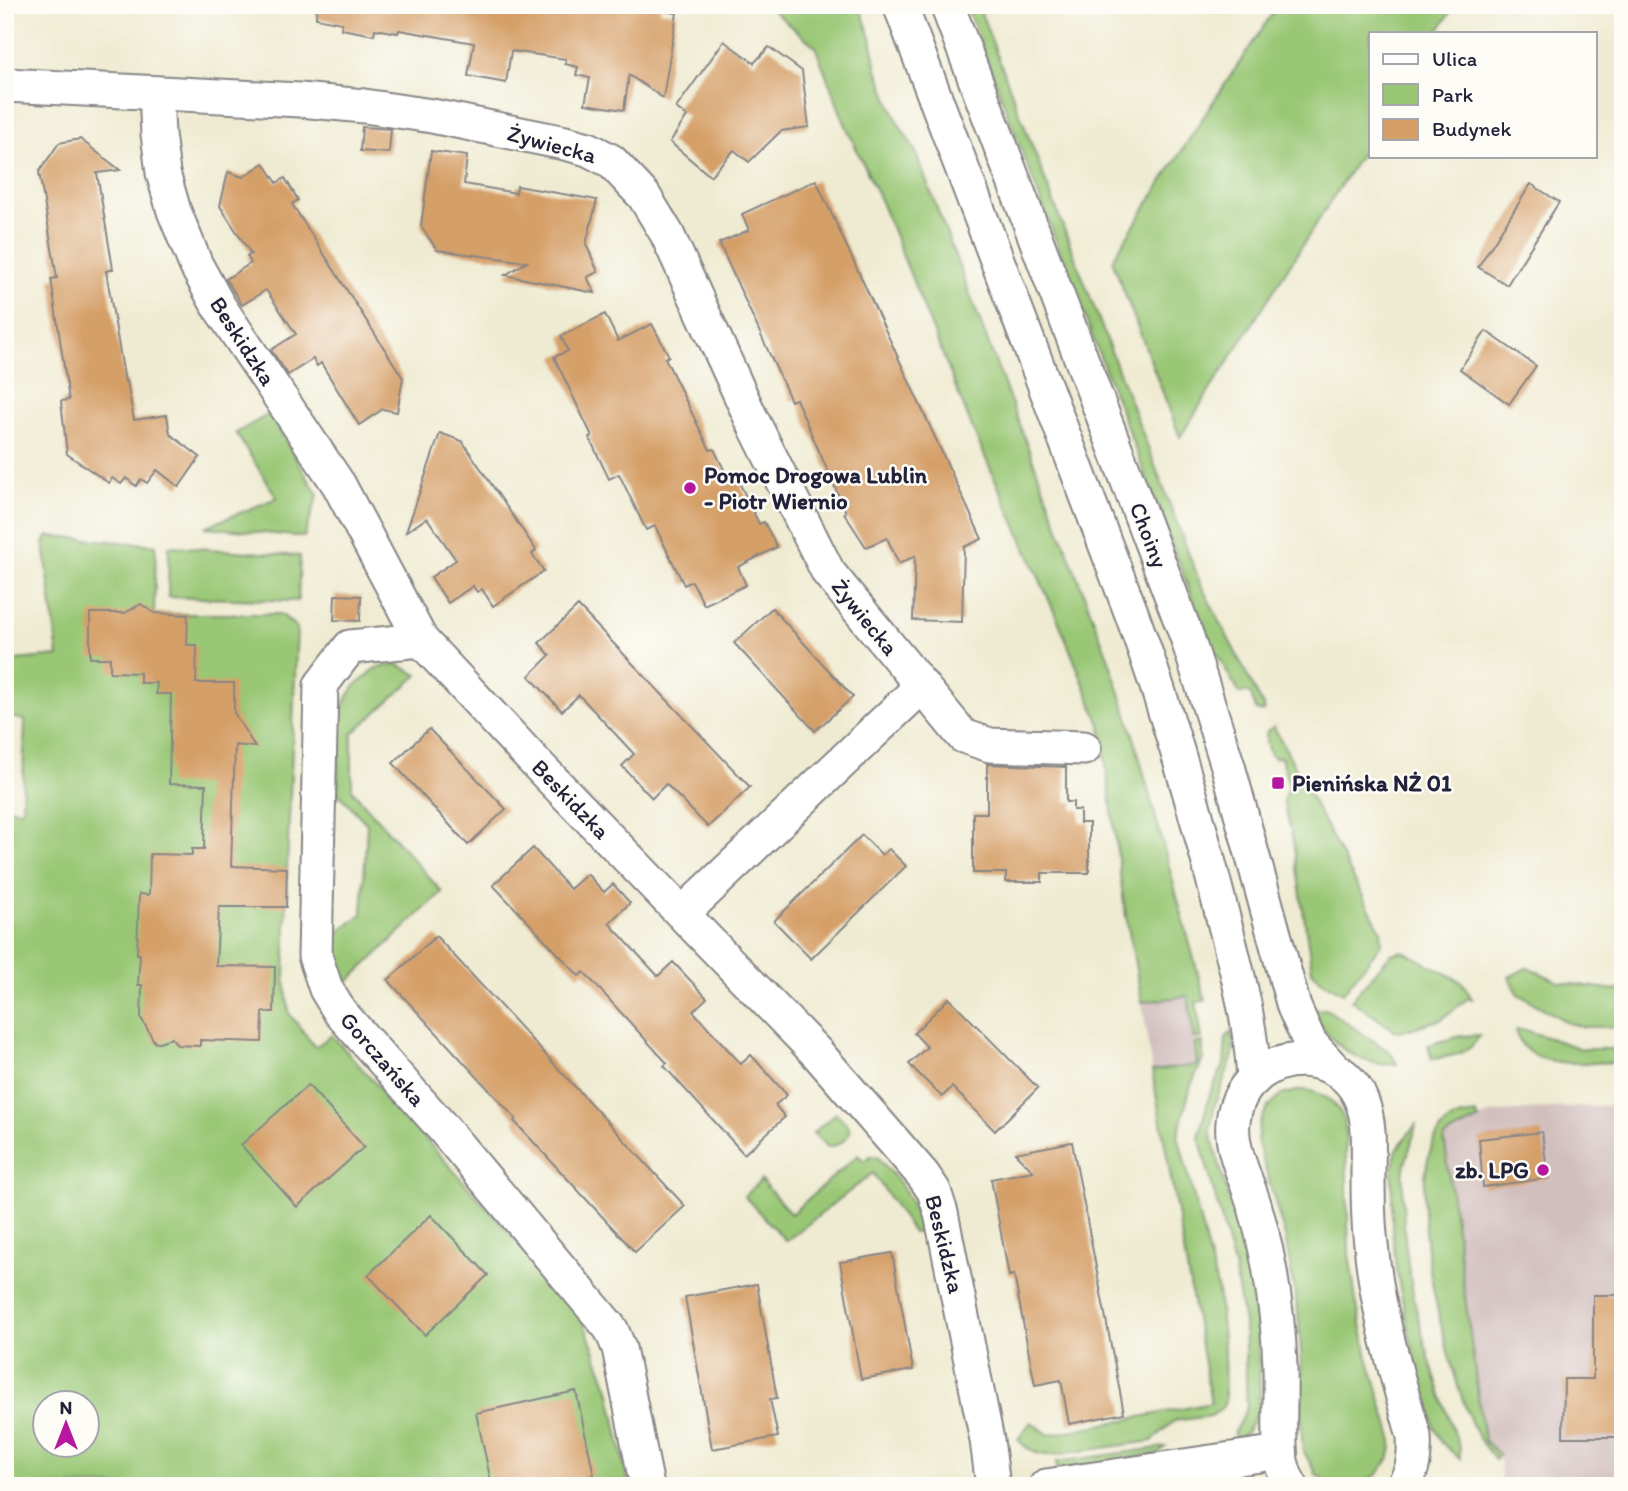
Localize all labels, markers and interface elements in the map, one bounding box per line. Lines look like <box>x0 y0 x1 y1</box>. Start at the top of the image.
legend <box>1369 32 1596 158</box>
text: Ulica <box>1432 46 1477 71</box>
text: Park <box>1432 82 1474 107</box>
text: Budynek <box>1432 116 1512 141</box>
street label: Żywiecka <box>504 119 600 169</box>
street label: Beskidzka <box>204 291 282 391</box>
place label: Pomoc Drogowa Lublin - Piotr Wiernio <box>704 461 928 515</box>
marker: Pomoc Drogowa Lublin - Piotr Wiernio <box>682 480 698 496</box>
street label: Choiny <box>1124 498 1174 572</box>
street label: Żywiecka <box>825 573 905 661</box>
street label: Beskidzka <box>526 753 616 845</box>
place label: Pienińska NŻ 01 <box>1292 769 1452 797</box>
marker: Pienińska NŻ 01 <box>1270 775 1286 791</box>
street label: Gorczańska <box>334 1006 432 1112</box>
place label: zb. LPG <box>1455 1156 1529 1184</box>
marker: zb. LPG <box>1535 1162 1551 1178</box>
street label: Beskidzka <box>919 1192 971 1296</box>
north arrow <box>32 1390 102 1460</box>
text: N <box>60 1396 72 1419</box>

